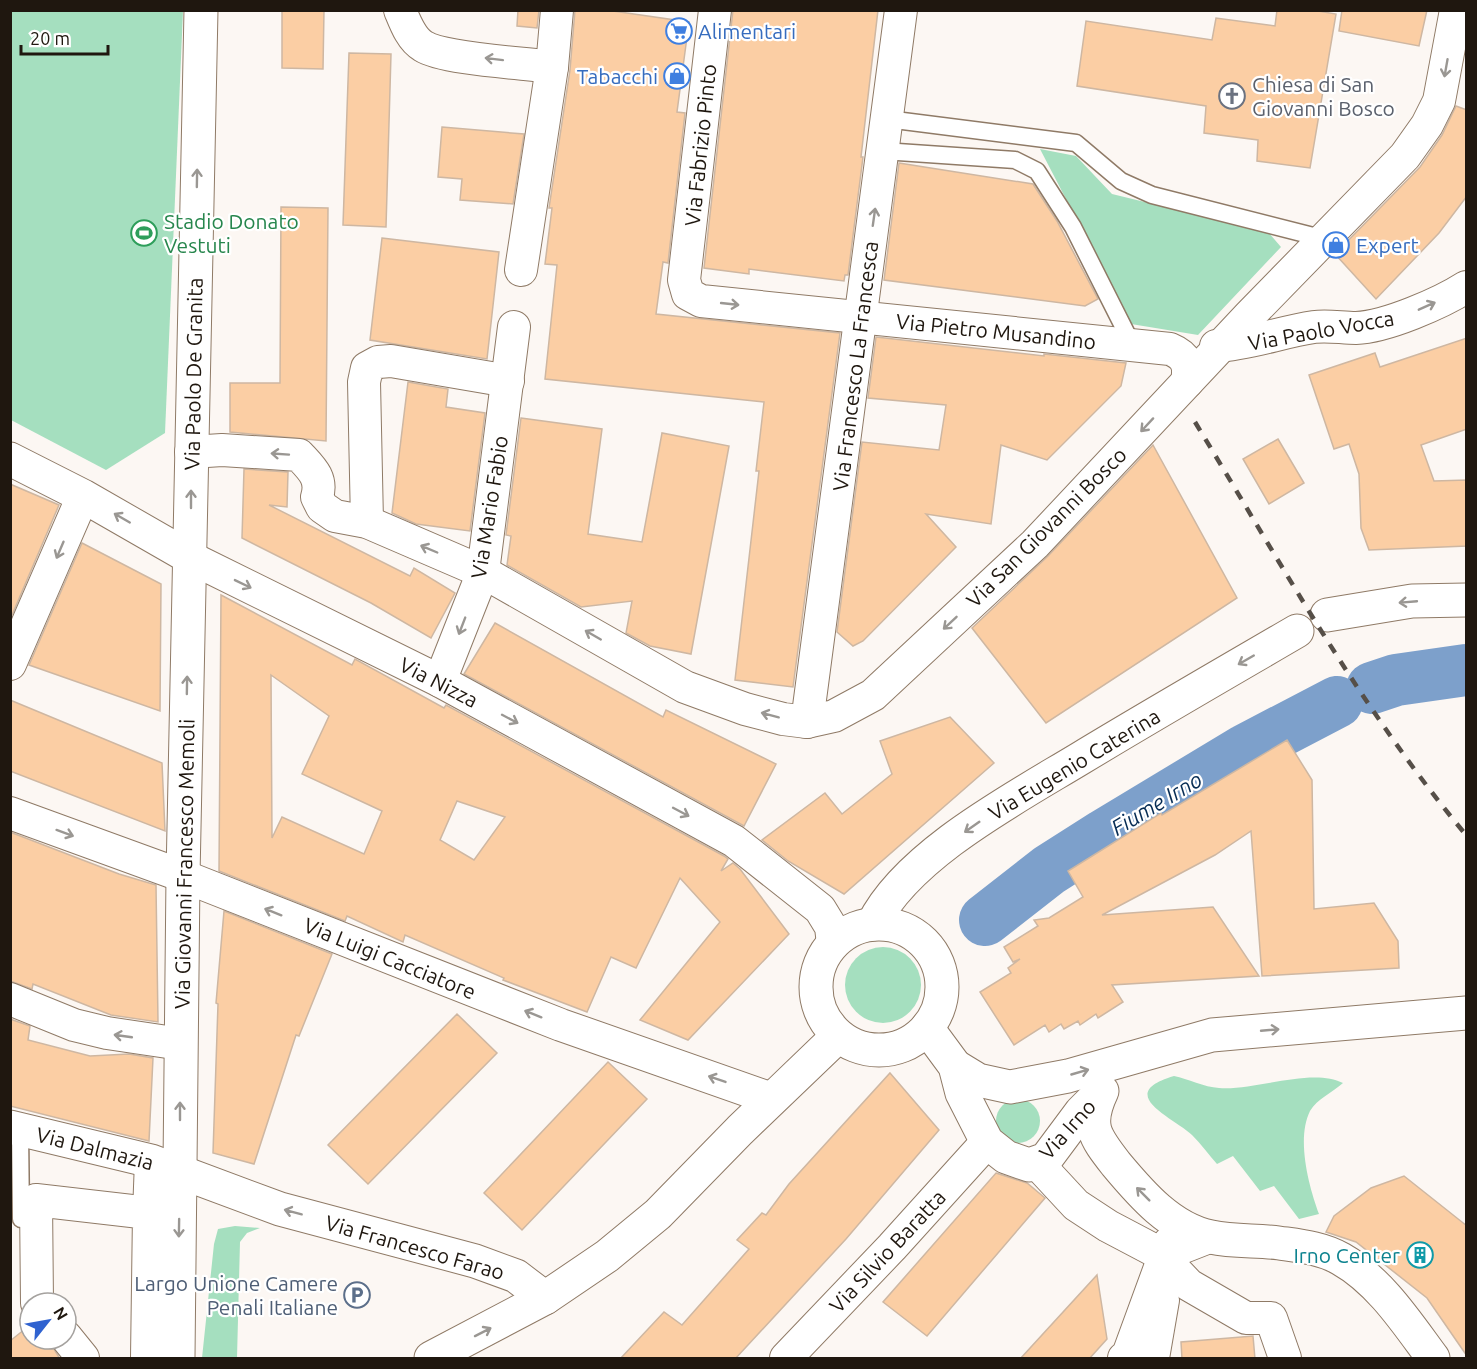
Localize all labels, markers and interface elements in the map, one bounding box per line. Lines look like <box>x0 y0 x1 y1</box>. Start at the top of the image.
supermarket icon: Alimentari <box>664 16 694 46</box>
scale bar <box>21 18 108 56</box>
place label: Alimentari <box>698 19 796 43</box>
text: 20 m <box>30 28 70 48</box>
one-way arrow <box>485 54 505 65</box>
one-way arrow <box>1440 58 1451 77</box>
shop icon: Tabacchi <box>662 61 692 91</box>
street label: Via Fabrizio Pinto <box>680 63 720 227</box>
place label: Tabacchi <box>577 64 658 88</box>
place label: Chiesa di San Giovanni Bosco <box>1252 72 1395 120</box>
church icon: Chiesa di San Giovanni Bosco <box>1217 81 1247 111</box>
one-way arrow <box>191 169 203 189</box>
one-way arrow <box>869 208 880 228</box>
place label: Stadio Donato Vestuti <box>164 209 299 257</box>
sports icon: Stadio Donato Vestuti <box>129 218 159 248</box>
shop icon: Expert <box>1321 230 1351 260</box>
place label: Expert <box>1356 233 1419 257</box>
street label: Via Francesco La Francesca <box>828 239 882 493</box>
street label: Via Paolo De Granita <box>179 277 207 471</box>
one-way arrow <box>719 299 739 310</box>
one-way arrow <box>1417 299 1435 311</box>
street label: Via Paolo Vocca <box>1246 305 1396 355</box>
street label: Via Pietro Musandino <box>895 309 1097 353</box>
one-way arrow <box>1140 417 1154 432</box>
street label: Via Mario Fabio <box>466 434 512 580</box>
street label: Via San Giovanni Bosco <box>961 442 1131 612</box>
one-way arrow <box>271 448 291 459</box>
one-way arrow <box>185 490 197 510</box>
one-way arrow <box>114 512 131 524</box>
one-way arrow <box>54 540 65 558</box>
one-way arrow <box>420 543 439 554</box>
one-way arrow <box>234 578 252 590</box>
one-way arrow <box>1399 597 1419 608</box>
one-way arrow <box>455 616 466 635</box>
one-way arrow <box>943 616 958 630</box>
one-way arrow <box>585 629 603 640</box>
street label: Via Nizza <box>396 652 482 712</box>
one-way arrow <box>1238 655 1255 667</box>
one-way arrow <box>182 676 193 696</box>
street label: Via Eugenio Caterina <box>984 703 1164 825</box>
one-way arrow <box>761 709 780 721</box>
one-way arrow <box>501 713 518 725</box>
street label: Via Giovanni Francesco Memoli <box>169 719 199 1009</box>
water label: Fiume Irno <box>1106 766 1206 840</box>
one-way arrow <box>672 807 690 818</box>
one-way arrow <box>965 821 981 833</box>
one-way arrow <box>56 828 74 839</box>
one-way arrow <box>265 905 283 916</box>
street label: Via Luigi Cacciatore <box>300 912 480 1004</box>
one-way arrow <box>524 1008 543 1019</box>
one-way arrow <box>1259 1024 1279 1035</box>
one-way arrow <box>113 1030 133 1041</box>
one-way arrow <box>1070 1066 1089 1077</box>
one-way arrow <box>708 1073 727 1084</box>
street label: Via Irno <box>1034 1094 1100 1164</box>
one-way arrow <box>174 1102 186 1122</box>
street label: Via Dalmazia <box>34 1122 156 1174</box>
street label: Via Silvio Baratta <box>824 1185 950 1317</box>
one-way arrow <box>1136 1187 1151 1202</box>
one-way arrow <box>284 1206 303 1217</box>
street label: Via Francesco Farao <box>323 1210 507 1284</box>
one-way arrow <box>173 1218 185 1238</box>
building icon: Irno Center <box>1405 1240 1435 1270</box>
place label: Irno Center <box>1293 1243 1400 1267</box>
place label: Largo Unione Camere Penali Italiane <box>134 1271 338 1319</box>
parking icon: Largo Unione Camere Penali Italiane <box>342 1280 372 1310</box>
north arrow <box>18 1291 78 1351</box>
text: N <box>50 1304 72 1323</box>
one-way arrow <box>474 1326 492 1337</box>

